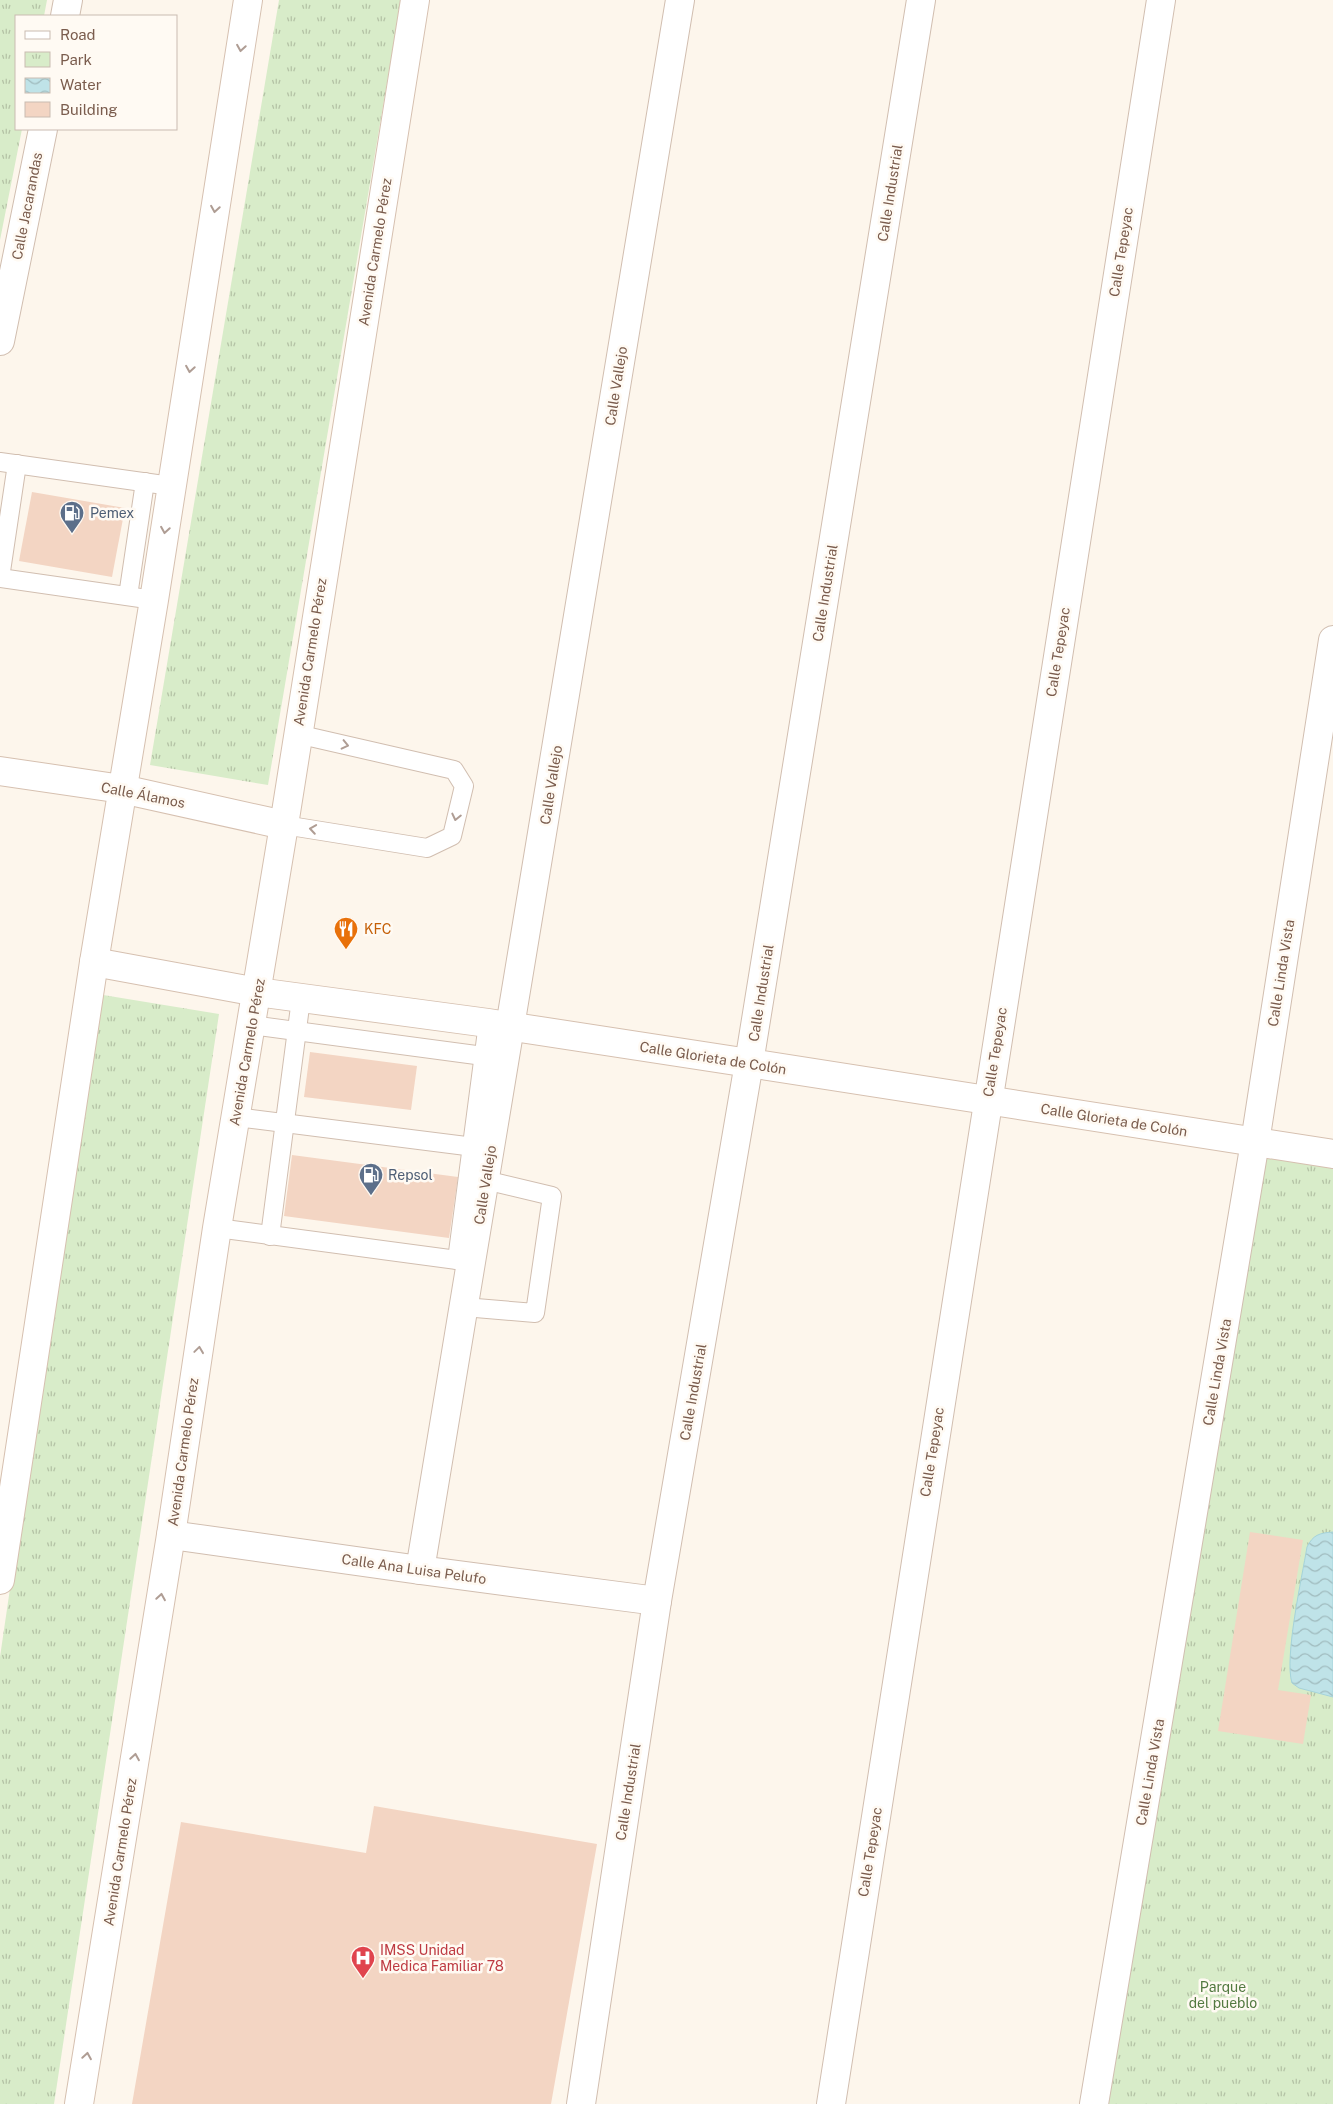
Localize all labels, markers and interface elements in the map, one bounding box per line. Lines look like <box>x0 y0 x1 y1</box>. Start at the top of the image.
legend <box>15 15 178 130</box>
text: Road <box>60 26 96 43</box>
one-way arrow <box>236 44 246 53</box>
text: Park <box>60 51 92 68</box>
text: Water <box>60 76 102 93</box>
text: Building <box>60 101 118 118</box>
street label: Calle Industrial <box>874 143 906 243</box>
street label: Calle Jacarandas <box>9 151 45 261</box>
street label: Avenida Carmelo Pérez <box>355 177 395 327</box>
one-way arrow <box>211 204 221 213</box>
street label: Calle Tepeyac <box>1106 206 1136 298</box>
street label: Calle Vallejo <box>602 345 630 427</box>
one-way arrow <box>185 365 196 373</box>
fuel station icon: Pemex <box>59 500 85 534</box>
place label: Pemex <box>90 505 134 521</box>
one-way arrow <box>160 525 170 534</box>
street label: Calle Industrial <box>809 543 841 643</box>
street label: Avenida Carmelo Pérez <box>290 577 330 727</box>
street label: Calle Tepeyac <box>1043 606 1073 698</box>
one-way arrow <box>340 739 349 750</box>
street label: Calle Vallejo <box>537 744 565 826</box>
street label: Calle Álamos <box>100 778 187 811</box>
one-way arrow <box>451 813 462 822</box>
one-way arrow <box>308 825 317 835</box>
restaurant icon: KFC <box>333 916 359 950</box>
street label: Calle Linda Vista <box>1265 918 1297 1028</box>
place label: KFC <box>364 921 392 937</box>
street label: Calle Industrial <box>745 943 777 1043</box>
street label: Avenida Carmelo Pérez <box>226 977 268 1127</box>
street label: Calle Tepeyac <box>980 1006 1010 1098</box>
street label: Calle Glorieta de Colón <box>638 1038 788 1078</box>
street label: Calle Glorieta de Colón <box>1039 1100 1189 1140</box>
street label: Calle Vallejo <box>471 1144 499 1226</box>
fuel station icon: Repsol <box>358 1162 384 1196</box>
place label: Repsol <box>388 1167 433 1183</box>
street label: Calle Linda Vista <box>1200 1317 1234 1427</box>
street label: Calle Industrial <box>677 1342 709 1442</box>
one-way arrow <box>193 1345 203 1354</box>
street label: Avenida Carmelo Pérez <box>165 1377 201 1527</box>
street label: Calle Tepeyac <box>917 1406 947 1498</box>
street label: Calle Ana Luisa Pelufo <box>341 1551 487 1587</box>
one-way arrow <box>155 1592 166 1600</box>
street label: Calle Linda Vista <box>1133 1717 1167 1827</box>
street label: Calle Industrial <box>612 1742 644 1842</box>
one-way arrow <box>129 1753 140 1761</box>
street label: Avenida Carmelo Pérez <box>100 1777 140 1927</box>
street label: Calle Tepeyac <box>855 1806 885 1898</box>
place label: IMSS Unidad Medica Familiar 78 <box>380 1942 504 1974</box>
hospital icon: IMSS Unidad Medica Familiar 78 <box>350 1945 376 1979</box>
park label: Parque del pueblo <box>1189 1979 1257 2011</box>
one-way arrow <box>81 2052 91 2060</box>

